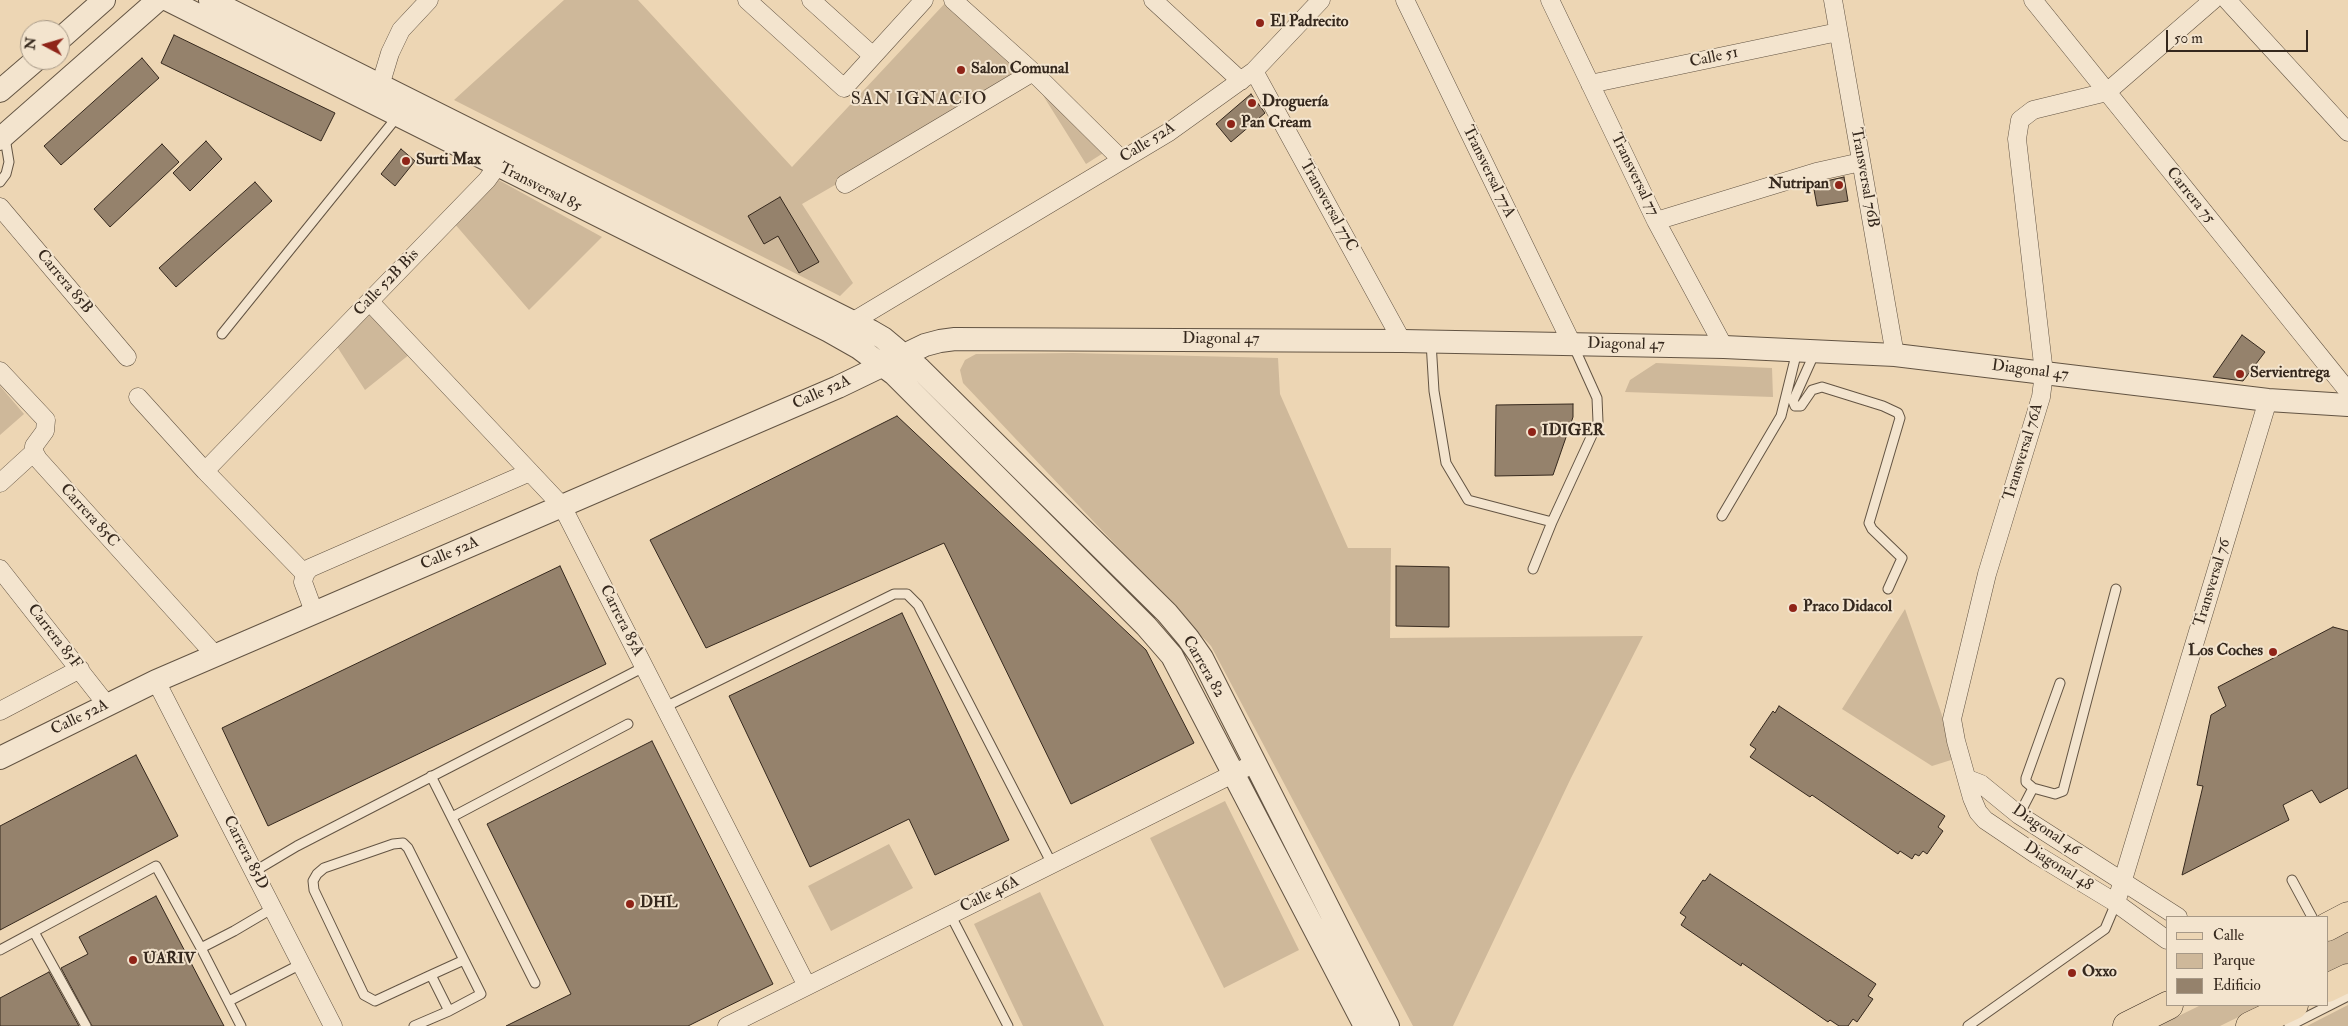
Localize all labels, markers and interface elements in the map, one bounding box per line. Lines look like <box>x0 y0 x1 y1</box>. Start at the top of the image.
place label: El Padrecito <box>1270 13 1348 33</box>
marker: El Padrecito <box>1254 17 1266 29</box>
north arrow <box>20 20 70 70</box>
scale bar <box>2168 20 2310 52</box>
text: 50 m <box>2174 29 2203 48</box>
text: N <box>21 36 40 51</box>
street label: Calle 51 <box>1688 43 1740 73</box>
place label: Salon Comunal <box>971 60 1069 80</box>
marker: Salon Comunal <box>955 64 967 76</box>
district label: SAN IGNACIO <box>849 89 989 111</box>
place label: Droguería <box>1262 93 1328 113</box>
marker: Droguería <box>1246 97 1258 109</box>
place label: Pan Cream <box>1241 114 1311 134</box>
marker: Pan Cream <box>1225 118 1237 130</box>
street label: Calle 52A <box>1117 119 1179 167</box>
street label: Transversal 77A <box>1457 123 1519 221</box>
street label: Transversal 76B <box>1846 126 1882 230</box>
street label: Transversal 77 <box>1606 130 1662 220</box>
place label: Surti Max <box>416 151 481 171</box>
marker: Surti Max <box>400 155 412 167</box>
street label: Transversal 77C <box>1295 157 1361 255</box>
street label: Transversal 85 <box>496 159 584 217</box>
street label: Carrera 75 <box>2161 164 2219 228</box>
place label: Nutripan <box>1769 175 1829 195</box>
marker: Nutripan <box>1833 179 1845 191</box>
street label: Carrera 85B <box>32 246 96 318</box>
street label: Calle 52B Bis <box>350 246 424 320</box>
street label: Diagonal 47 <box>1182 330 1260 350</box>
street label: Diagonal 47 <box>1587 335 1665 355</box>
street label: Diagonal 47 <box>1990 357 2070 385</box>
place label: Servientrega <box>2250 364 2330 384</box>
marker: Servientrega <box>2234 368 2246 380</box>
street label: Calle 52A <box>790 372 854 414</box>
street label: Transversal 76A <box>2000 401 2048 503</box>
place label: IDIGER <box>1542 422 1604 442</box>
marker: IDIGER <box>1526 426 1538 438</box>
street label: Carrera 85C <box>55 480 123 552</box>
street label: Calle 52A <box>418 533 482 575</box>
street label: Transversal 76 <box>2191 537 2235 629</box>
street label: Carrera 85A <box>595 582 647 660</box>
place label: Praco Didacol <box>1803 598 1892 618</box>
street label: Carrera 85F <box>23 601 85 673</box>
marker: Praco Didacol <box>1787 602 1799 614</box>
street label: Carrera 82 <box>1178 633 1228 701</box>
place label: Los Coches <box>2188 642 2263 662</box>
marker: Los Coches <box>2267 646 2279 658</box>
street label: Calle 52A <box>48 696 112 740</box>
street label: Diagonal 46 <box>2008 801 2084 861</box>
street label: Carrera 85D <box>218 813 272 893</box>
street label: Diagonal 48 <box>2020 838 2096 896</box>
street label: Calle 46A <box>957 873 1023 917</box>
place label: DHL <box>640 894 678 914</box>
marker: DHL <box>624 898 636 910</box>
legend <box>2166 916 2328 1006</box>
text: Calle <box>2213 926 2244 945</box>
place label: UARIV <box>143 950 195 970</box>
text: Parque <box>2213 951 2255 970</box>
marker: UARIV <box>127 954 139 966</box>
place label: Oxxo <box>2082 963 2117 983</box>
marker: Oxxo <box>2066 967 2078 979</box>
text: Edificio <box>2213 976 2261 995</box>

